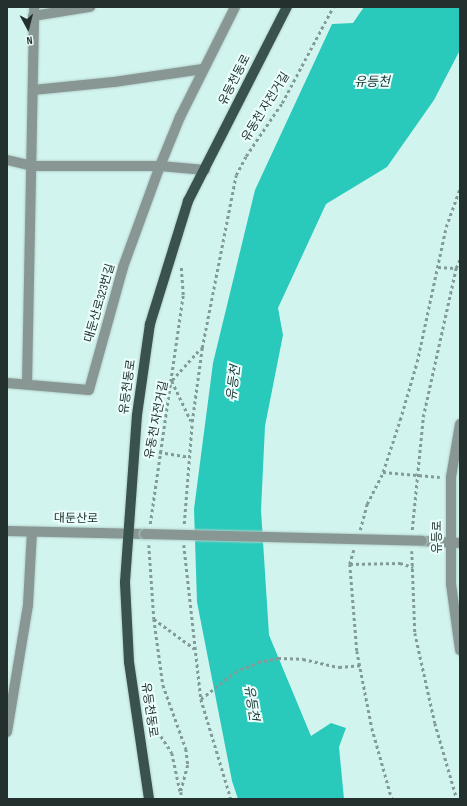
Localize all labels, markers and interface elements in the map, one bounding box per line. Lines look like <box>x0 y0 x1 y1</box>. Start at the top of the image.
north arrow <box>8 8 48 48</box>
text: N <box>26 34 33 47</box>
street label: 유등천동로 <box>216 52 254 108</box>
street label: 유동천 자전거길 <box>239 70 293 144</box>
water label: 유등천 <box>354 74 390 90</box>
street label: 대둔산로323번길 <box>82 262 118 344</box>
street label: 유등천동로 <box>117 359 139 415</box>
water label: 유등천 <box>224 364 244 402</box>
street label: 유동천 자전거길 <box>142 380 172 460</box>
street label: 대둔산로 <box>54 511 98 527</box>
street label: 유등로 <box>431 520 445 554</box>
street label: 유등천동로 <box>138 682 160 738</box>
water label: 유등천 <box>240 684 262 722</box>

